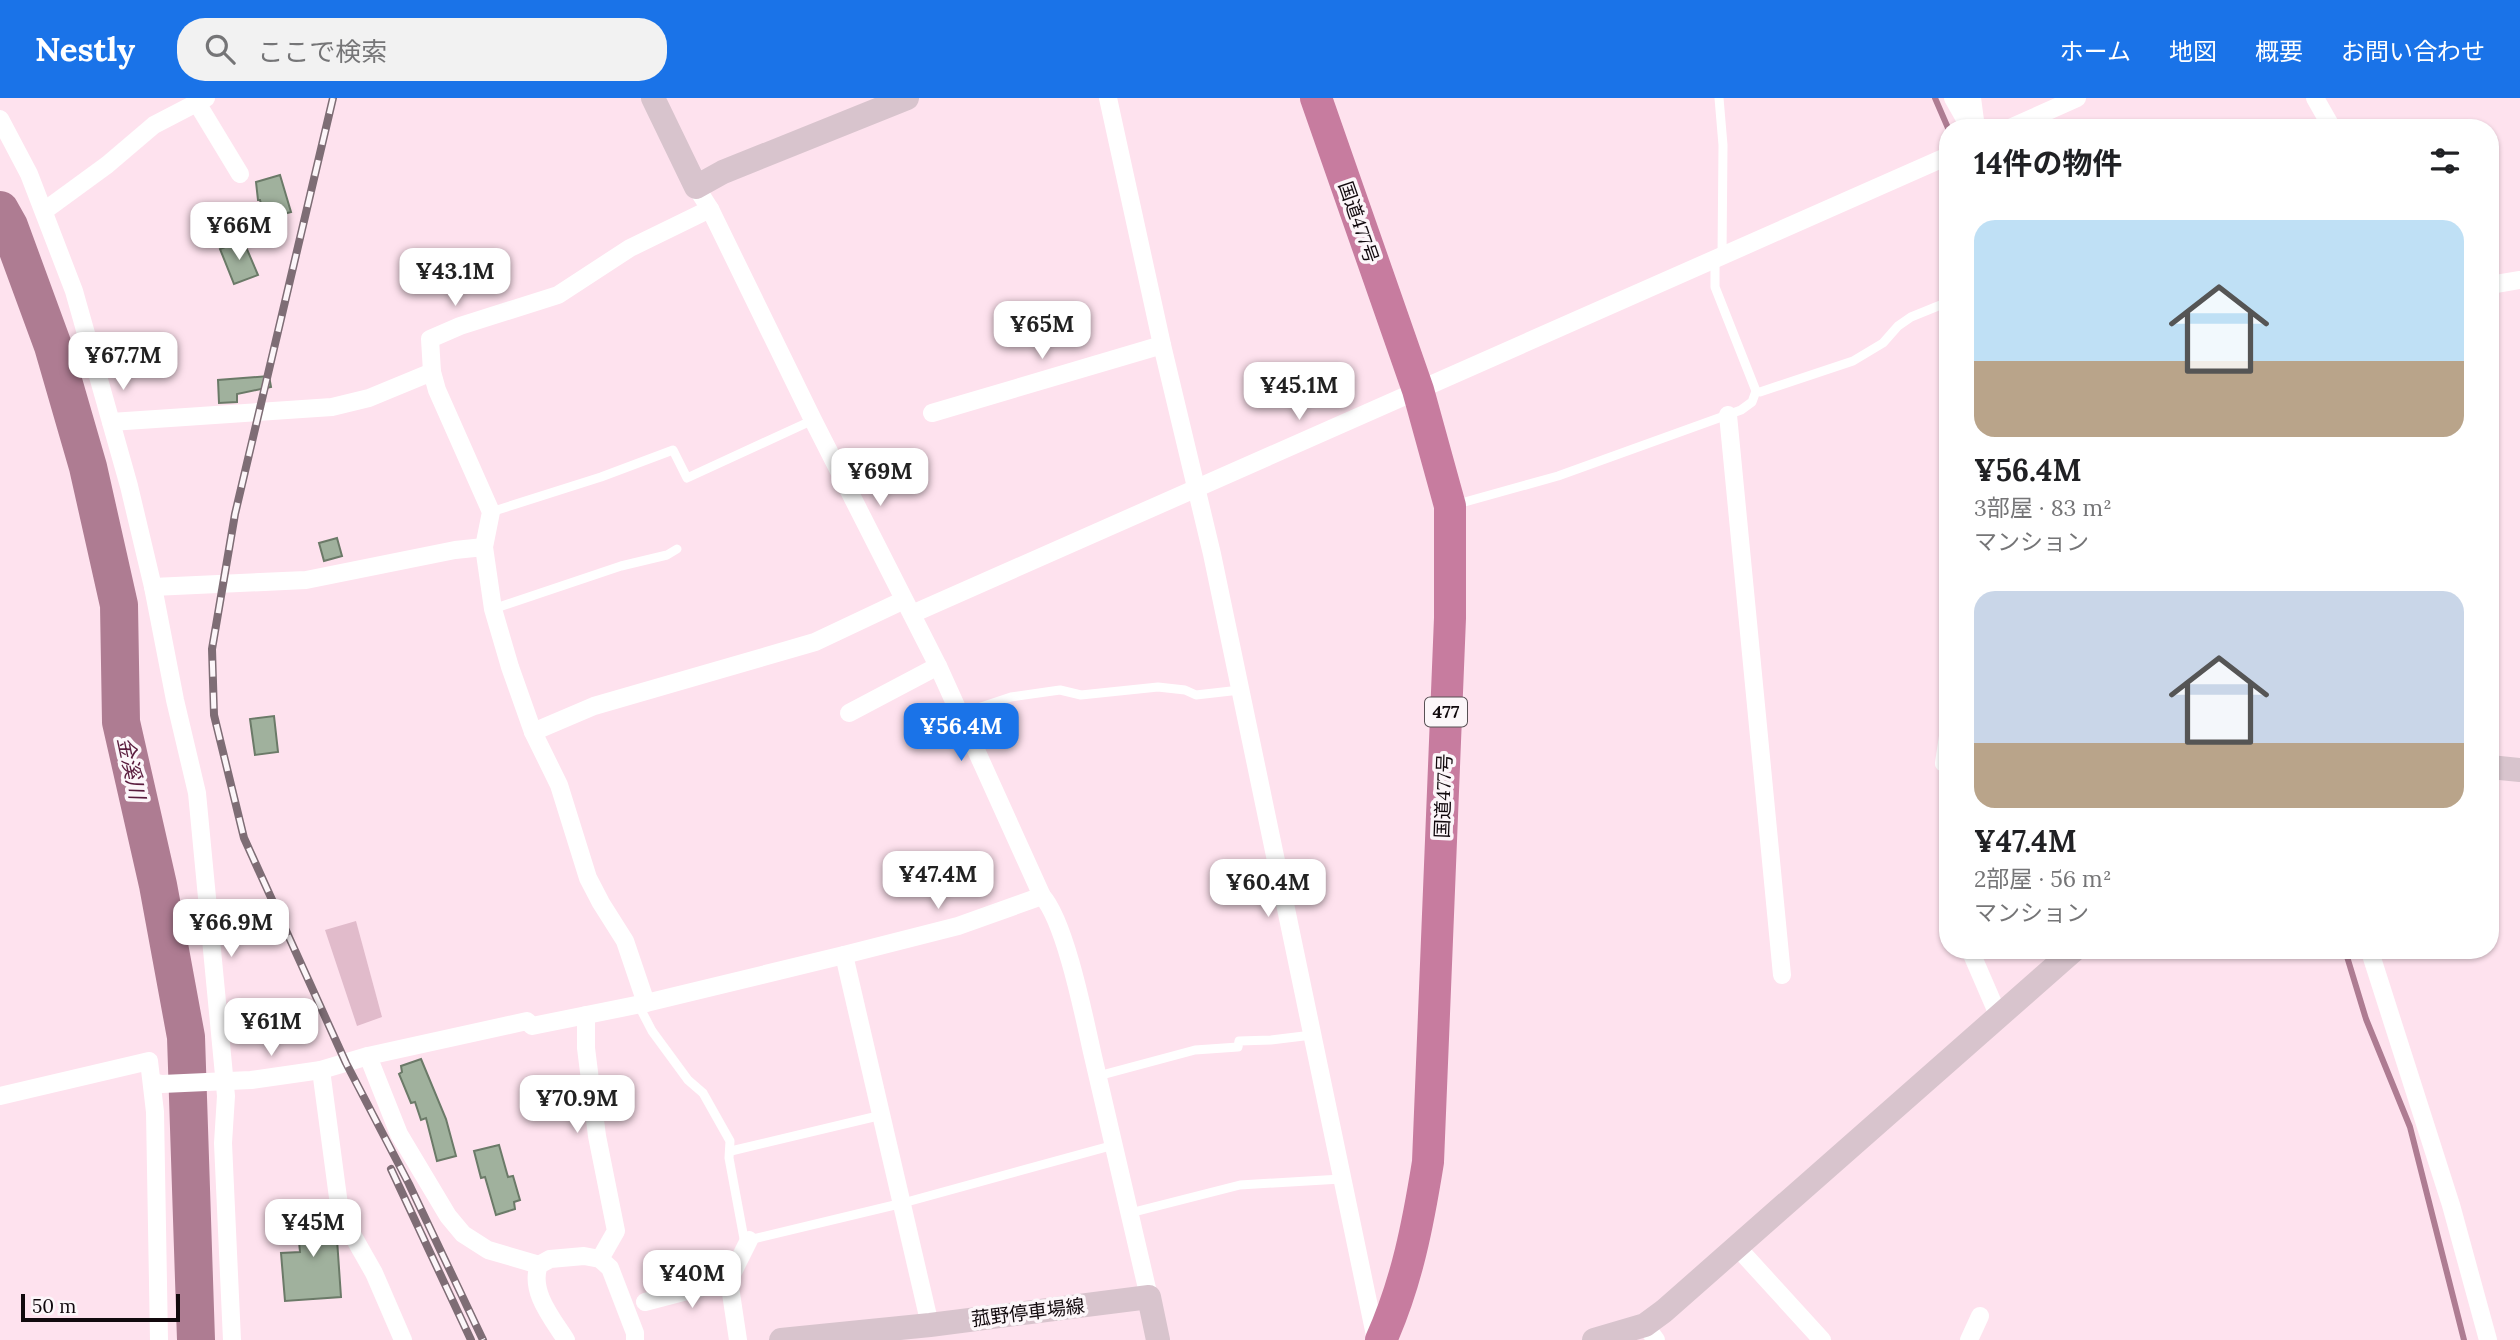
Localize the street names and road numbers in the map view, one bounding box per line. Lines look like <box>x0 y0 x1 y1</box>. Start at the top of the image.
street label: 国道477号 <box>1334 178 1384 266</box>
road number: 477 <box>1425 698 1467 726</box>
street label: 国道477号 <box>1430 753 1456 839</box>
street label: 菰野停車場線 <box>970 1293 1086 1331</box>

